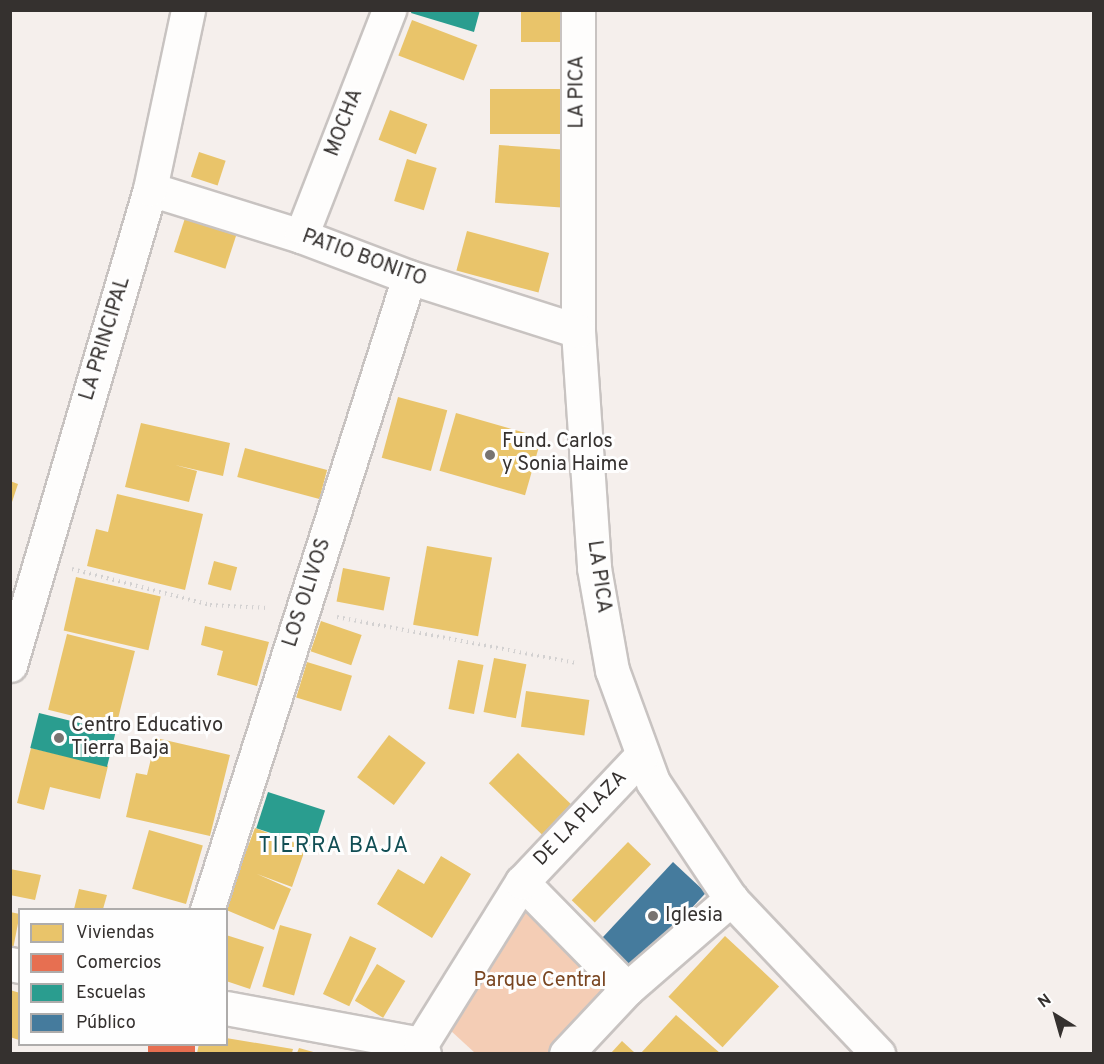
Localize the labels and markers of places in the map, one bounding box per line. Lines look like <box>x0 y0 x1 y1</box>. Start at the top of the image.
place label: Fund. Carlos y Sonia Haime <box>502 431 629 478</box>
marker: Fund. Carlos y Sonia Haime <box>483 448 497 462</box>
place label: Centro Educativo Tierra Baja <box>71 714 223 761</box>
marker: Centro Educativo Tierra Baja <box>52 731 66 745</box>
place label: Iglesia <box>665 904 723 928</box>
marker: Iglesia <box>646 909 660 923</box>

